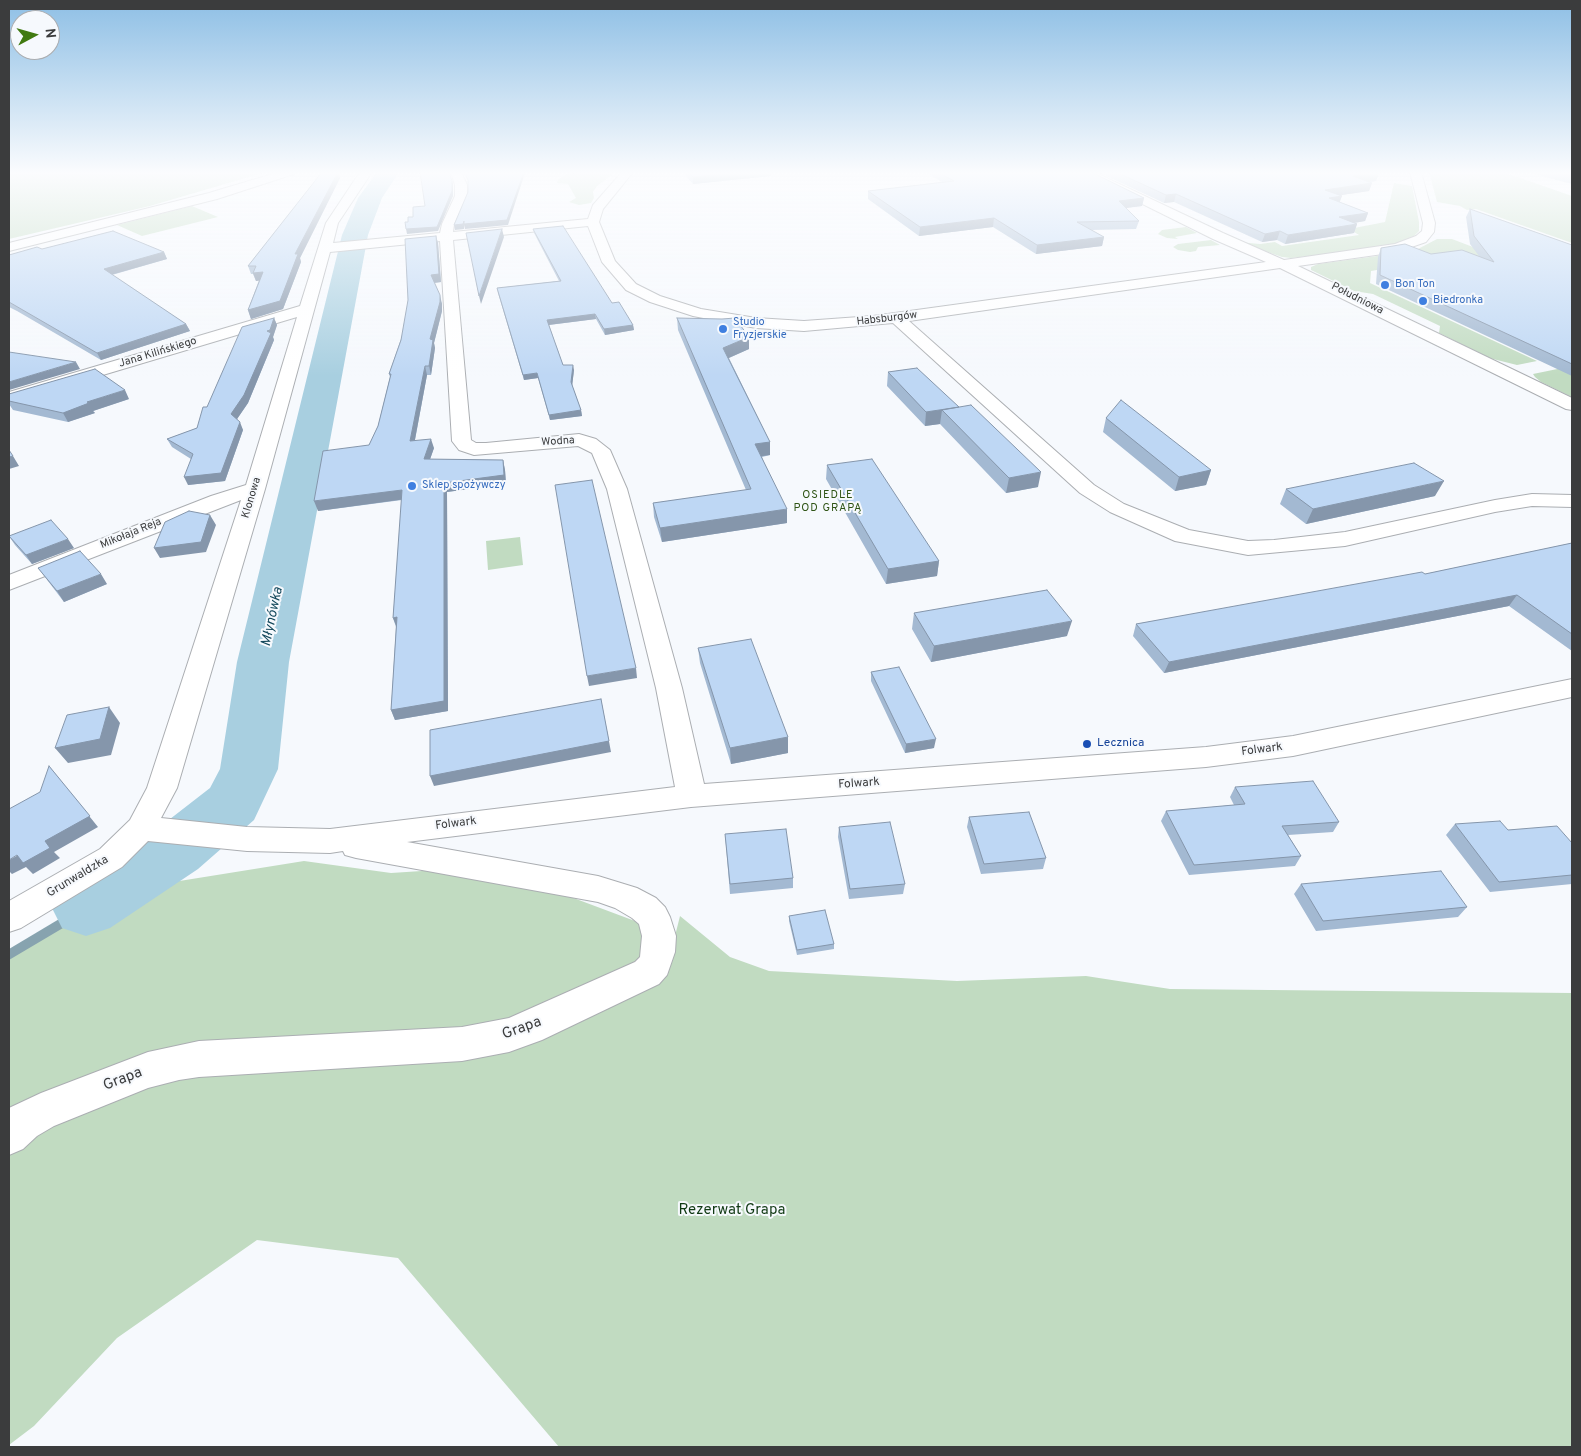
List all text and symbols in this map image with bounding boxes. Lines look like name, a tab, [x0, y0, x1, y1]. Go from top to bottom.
north arrow	[10, 10, 60, 60]
text: N	[40, 28, 58, 39]
place label: Bon Ton	[1395, 278, 1435, 292]
marker: Bon Ton	[1379, 279, 1391, 291]
street label: Południowa	[1329, 280, 1385, 318]
place label: Biedronka	[1433, 294, 1483, 308]
marker: Biedronka	[1417, 295, 1429, 307]
street label: Habsburgów	[856, 309, 918, 329]
place label: Studio Fryzjerskie	[733, 316, 787, 342]
marker: Studio Fryzjerskie	[717, 323, 729, 335]
street label: Jana Kilińskiego	[118, 335, 198, 371]
street label: Wodna	[541, 434, 575, 450]
street label: Klonowa	[240, 476, 264, 520]
place label: Sklep spożywczy	[422, 479, 506, 493]
marker: Sklep spożywczy	[406, 480, 418, 492]
district label: OSIEDLE POD GRAPĄ	[792, 489, 864, 515]
street label: Mikołaja Reja	[98, 516, 164, 552]
water label: Młynówka	[259, 586, 287, 648]
place label: Lecznica	[1097, 737, 1144, 751]
marker: Lecznica	[1081, 738, 1093, 750]
street label: Folwark	[1241, 740, 1283, 760]
street label: Folwark	[838, 775, 880, 793]
street label: Folwark	[435, 814, 477, 834]
street label: Grunwaldzka	[45, 853, 111, 901]
street label: Grapa	[500, 1014, 544, 1044]
street label: Grapa	[101, 1064, 145, 1096]
park label: Rezerwat Grapa	[679, 1202, 785, 1220]

